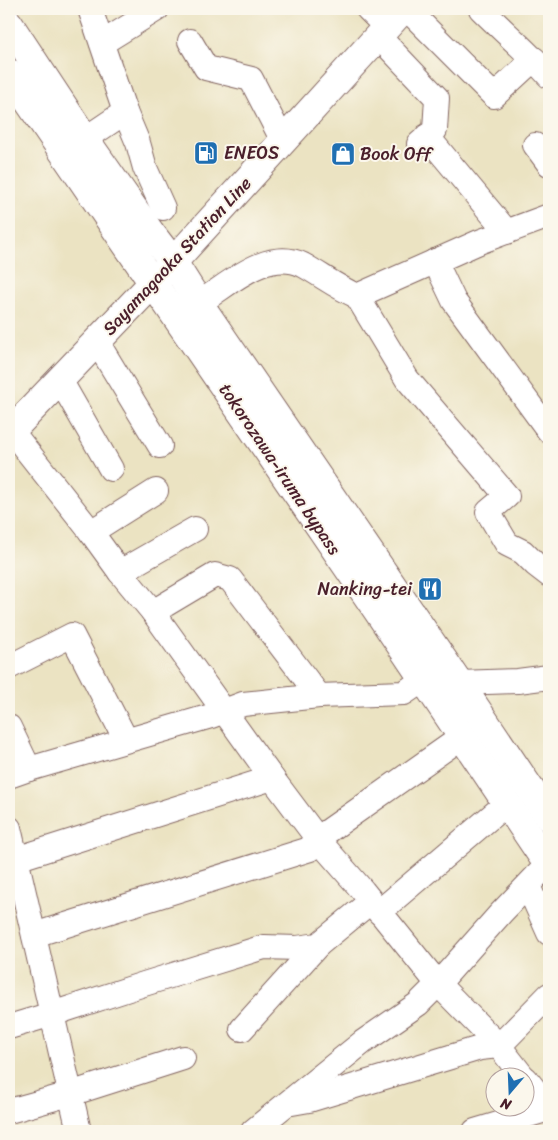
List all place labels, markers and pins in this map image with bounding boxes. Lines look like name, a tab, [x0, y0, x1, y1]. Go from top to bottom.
place label: ENEOS	[224, 137, 279, 169]
place label: Book Off	[360, 138, 435, 170]
fuel station icon: ENEOS	[193, 140, 219, 166]
shop icon: Book Off	[330, 141, 356, 167]
place label: Nanking-tei	[318, 573, 413, 605]
restaurant icon: Nanking-tei	[417, 576, 443, 602]

